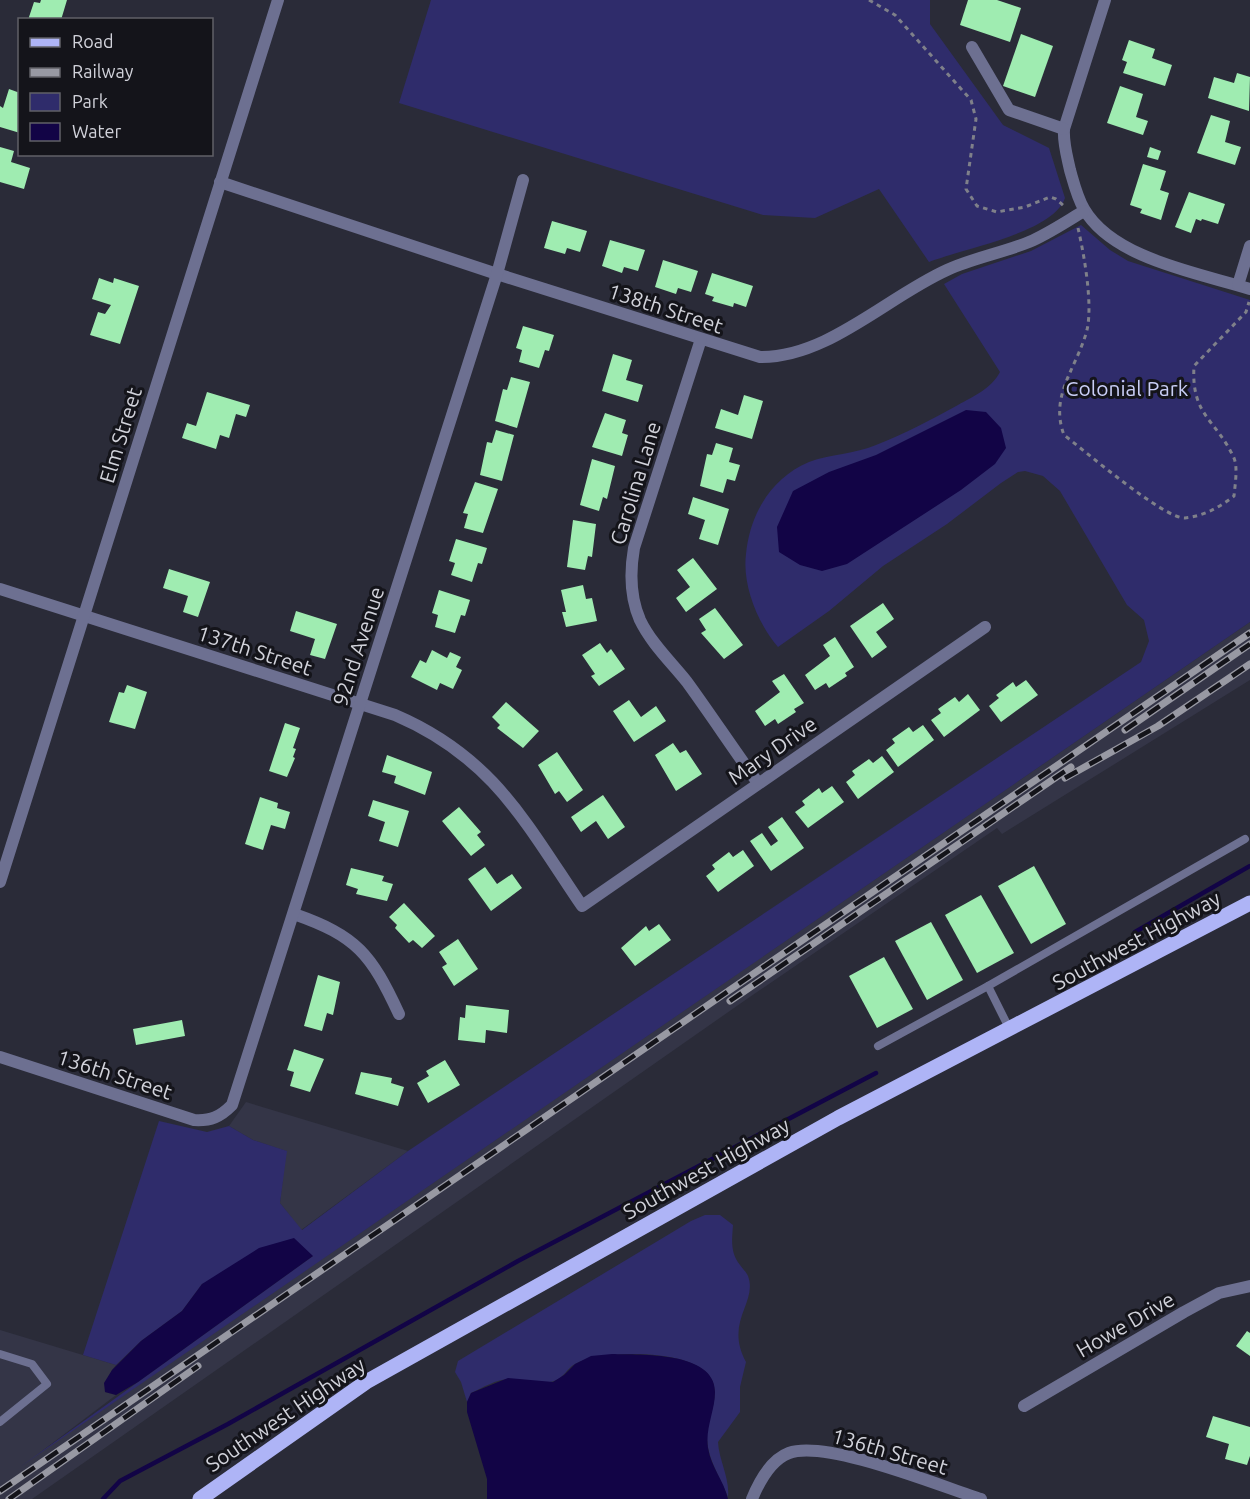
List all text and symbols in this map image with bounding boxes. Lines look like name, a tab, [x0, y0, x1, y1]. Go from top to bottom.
legend	[18, 18, 213, 156]
text: Road	[72, 31, 114, 51]
text: Railway	[72, 61, 134, 81]
text: Park	[72, 91, 108, 111]
text: Water	[72, 121, 122, 141]
street label: 138th Street	[606, 278, 726, 338]
park label: Colonial Park	[1066, 376, 1189, 400]
street label: Elm Street	[94, 384, 146, 486]
street label: Carolina Lane	[605, 419, 665, 547]
street label: 92nd Avenue	[328, 584, 388, 708]
street label: 137th Street	[195, 620, 315, 680]
street label: Mary Drive	[723, 711, 821, 789]
street label: Southwest Highway	[1048, 886, 1224, 994]
street label: 136th Street	[55, 1044, 175, 1104]
street label: Southwest Highway	[619, 1112, 793, 1224]
street label: Howe Drive	[1072, 1286, 1178, 1362]
street label: Southwest Highway	[201, 1352, 369, 1476]
street label: 136th Street	[829, 1423, 951, 1479]

